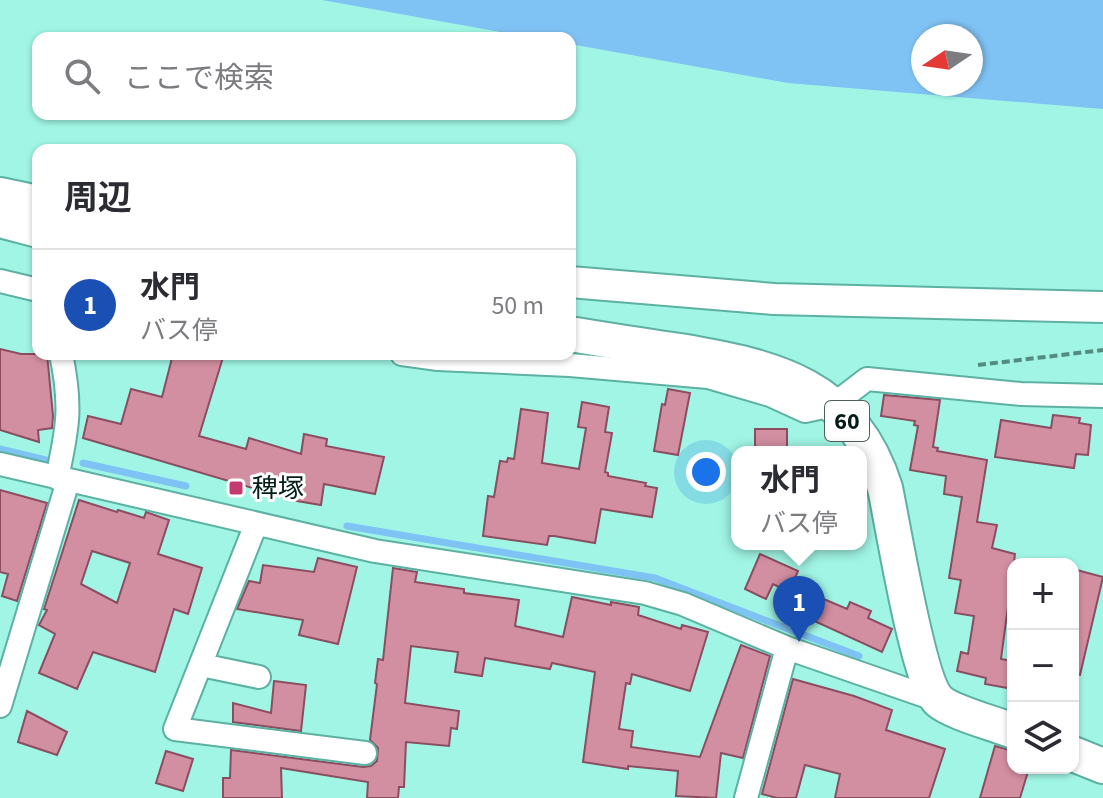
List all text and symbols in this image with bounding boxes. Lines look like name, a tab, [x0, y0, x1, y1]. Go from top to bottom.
north arrow	[911, 24, 983, 96]
search box	[32, 32, 576, 120]
icon: search	[60, 54, 104, 98]
text: ここで検索	[124, 57, 274, 100]
text: 周辺	[64, 174, 132, 223]
text: 水門	[140, 266, 200, 309]
text: 1	[83, 287, 97, 324]
text: 50 m	[491, 287, 544, 324]
text: バス停	[140, 312, 218, 349]
road number: 60	[825, 401, 869, 441]
popup	[731, 446, 867, 550]
your location	[686, 452, 726, 492]
text: 水門	[760, 459, 820, 502]
place label: 稗塚	[252, 470, 304, 507]
marker: 稗塚	[227, 479, 245, 497]
text: バス停	[760, 505, 838, 542]
map controls	[1007, 558, 1079, 774]
button: +	[1007, 558, 1079, 630]
pin: 1	[773, 576, 825, 642]
button: −	[1007, 630, 1079, 702]
button: layers	[1007, 702, 1079, 774]

